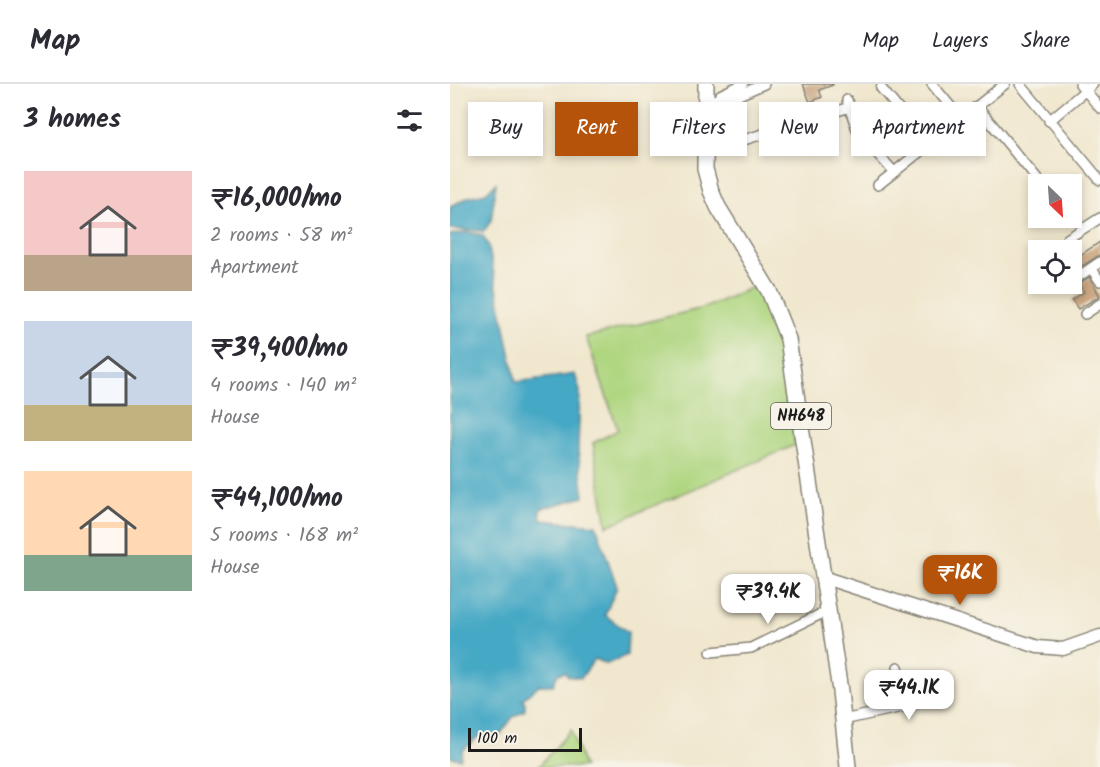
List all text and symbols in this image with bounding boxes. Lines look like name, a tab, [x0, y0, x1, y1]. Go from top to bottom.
text: Map	[30, 19, 81, 64]
text: Map	[862, 25, 899, 58]
text: Layers	[932, 25, 988, 58]
text: Share	[1021, 25, 1070, 58]
text: 3 homes	[24, 99, 121, 141]
chip: Buy	[468, 102, 543, 156]
chip: Rent	[555, 102, 638, 156]
chip: Filters	[650, 102, 747, 156]
chip: New	[759, 102, 839, 156]
chip: Apartment	[851, 102, 986, 156]
icon: filters	[393, 104, 426, 137]
north arrow	[1028, 174, 1082, 228]
map controls	[1028, 174, 1082, 294]
text: ₹16,000/mo	[210, 178, 342, 220]
icon: home	[72, 195, 144, 267]
text: 2 rooms · 58 m²	[210, 220, 352, 252]
button: locate	[1028, 240, 1082, 294]
text: Apartment	[210, 252, 299, 284]
text: ₹39,400/mo	[210, 328, 348, 370]
icon: home	[72, 345, 144, 417]
text: 4 rooms · 140 m²	[210, 370, 356, 402]
text: House	[210, 402, 260, 434]
road number: NH648	[771, 403, 831, 429]
text: ₹44,100/mo	[210, 478, 343, 520]
icon: home	[72, 495, 144, 567]
text: 5 rooms · 168 m²	[210, 520, 358, 552]
text: House	[210, 552, 260, 584]
pin: ₹16K	[924, 555, 996, 606]
text: ₹16K	[937, 558, 983, 590]
pin: ₹39.4K	[719, 574, 817, 625]
text: ₹39.4K	[735, 577, 801, 609]
pin: ₹44.1K	[860, 670, 958, 721]
text: ₹44.1K	[878, 673, 940, 705]
scale bar	[468, 725, 582, 752]
text: 100 m	[477, 726, 517, 751]

